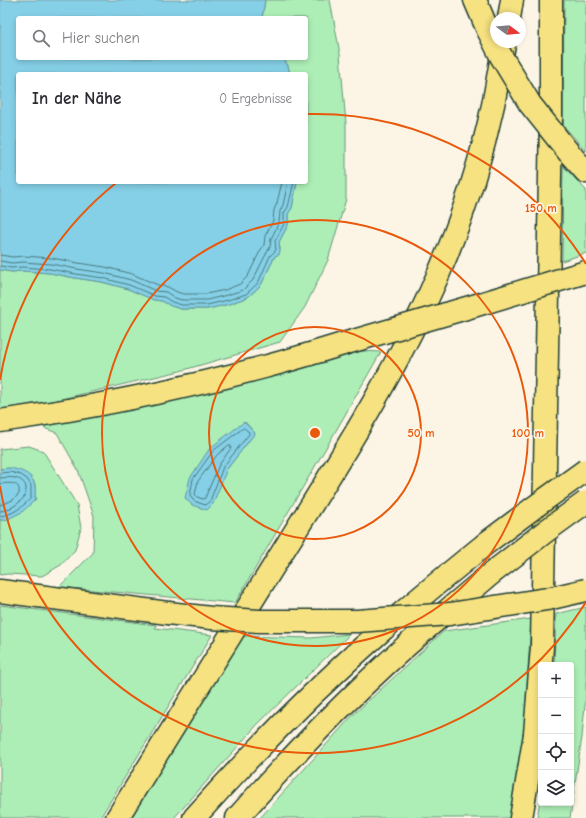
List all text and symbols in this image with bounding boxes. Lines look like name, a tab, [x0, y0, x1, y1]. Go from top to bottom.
north arrow	[490, 12, 526, 48]
search box	[16, 16, 308, 60]
icon: search	[30, 27, 52, 49]
text: Hier suchen	[62, 29, 140, 47]
text: In der Nähe	[32, 89, 121, 108]
text: 0 Ergebnisse	[219, 91, 292, 106]
text: 150 m	[525, 201, 557, 215]
centre of rings	[308, 426, 322, 440]
text: 50 m	[407, 426, 435, 440]
text: 100 m	[512, 426, 544, 440]
map controls	[538, 662, 574, 806]
button: +	[538, 662, 574, 698]
button: −	[538, 698, 574, 734]
button: locate	[538, 734, 574, 770]
button: layers	[538, 770, 574, 806]

